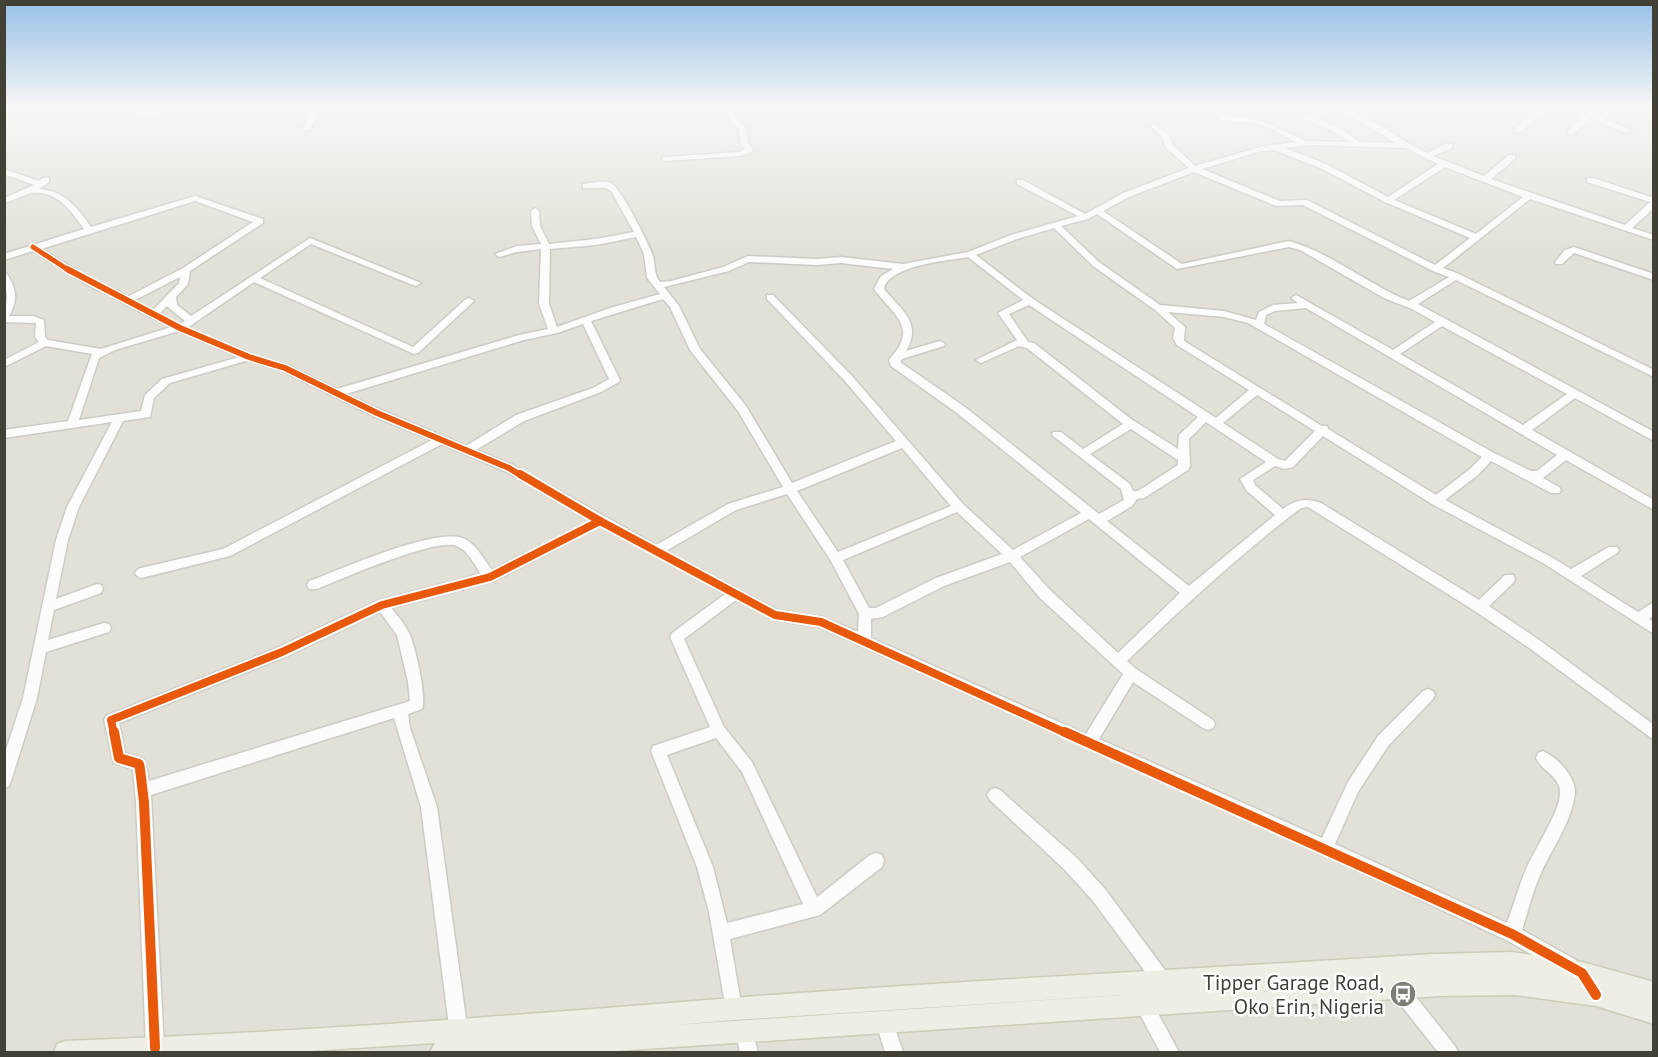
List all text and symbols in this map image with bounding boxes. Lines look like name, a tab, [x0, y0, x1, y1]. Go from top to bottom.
place label: Tipper Garage Road, Oko Erin, Nigeria	[1203, 969, 1384, 1020]
bus stop icon: Tipper Garage Road, Oko Erin, Nigeria	[1388, 979, 1418, 1009]

